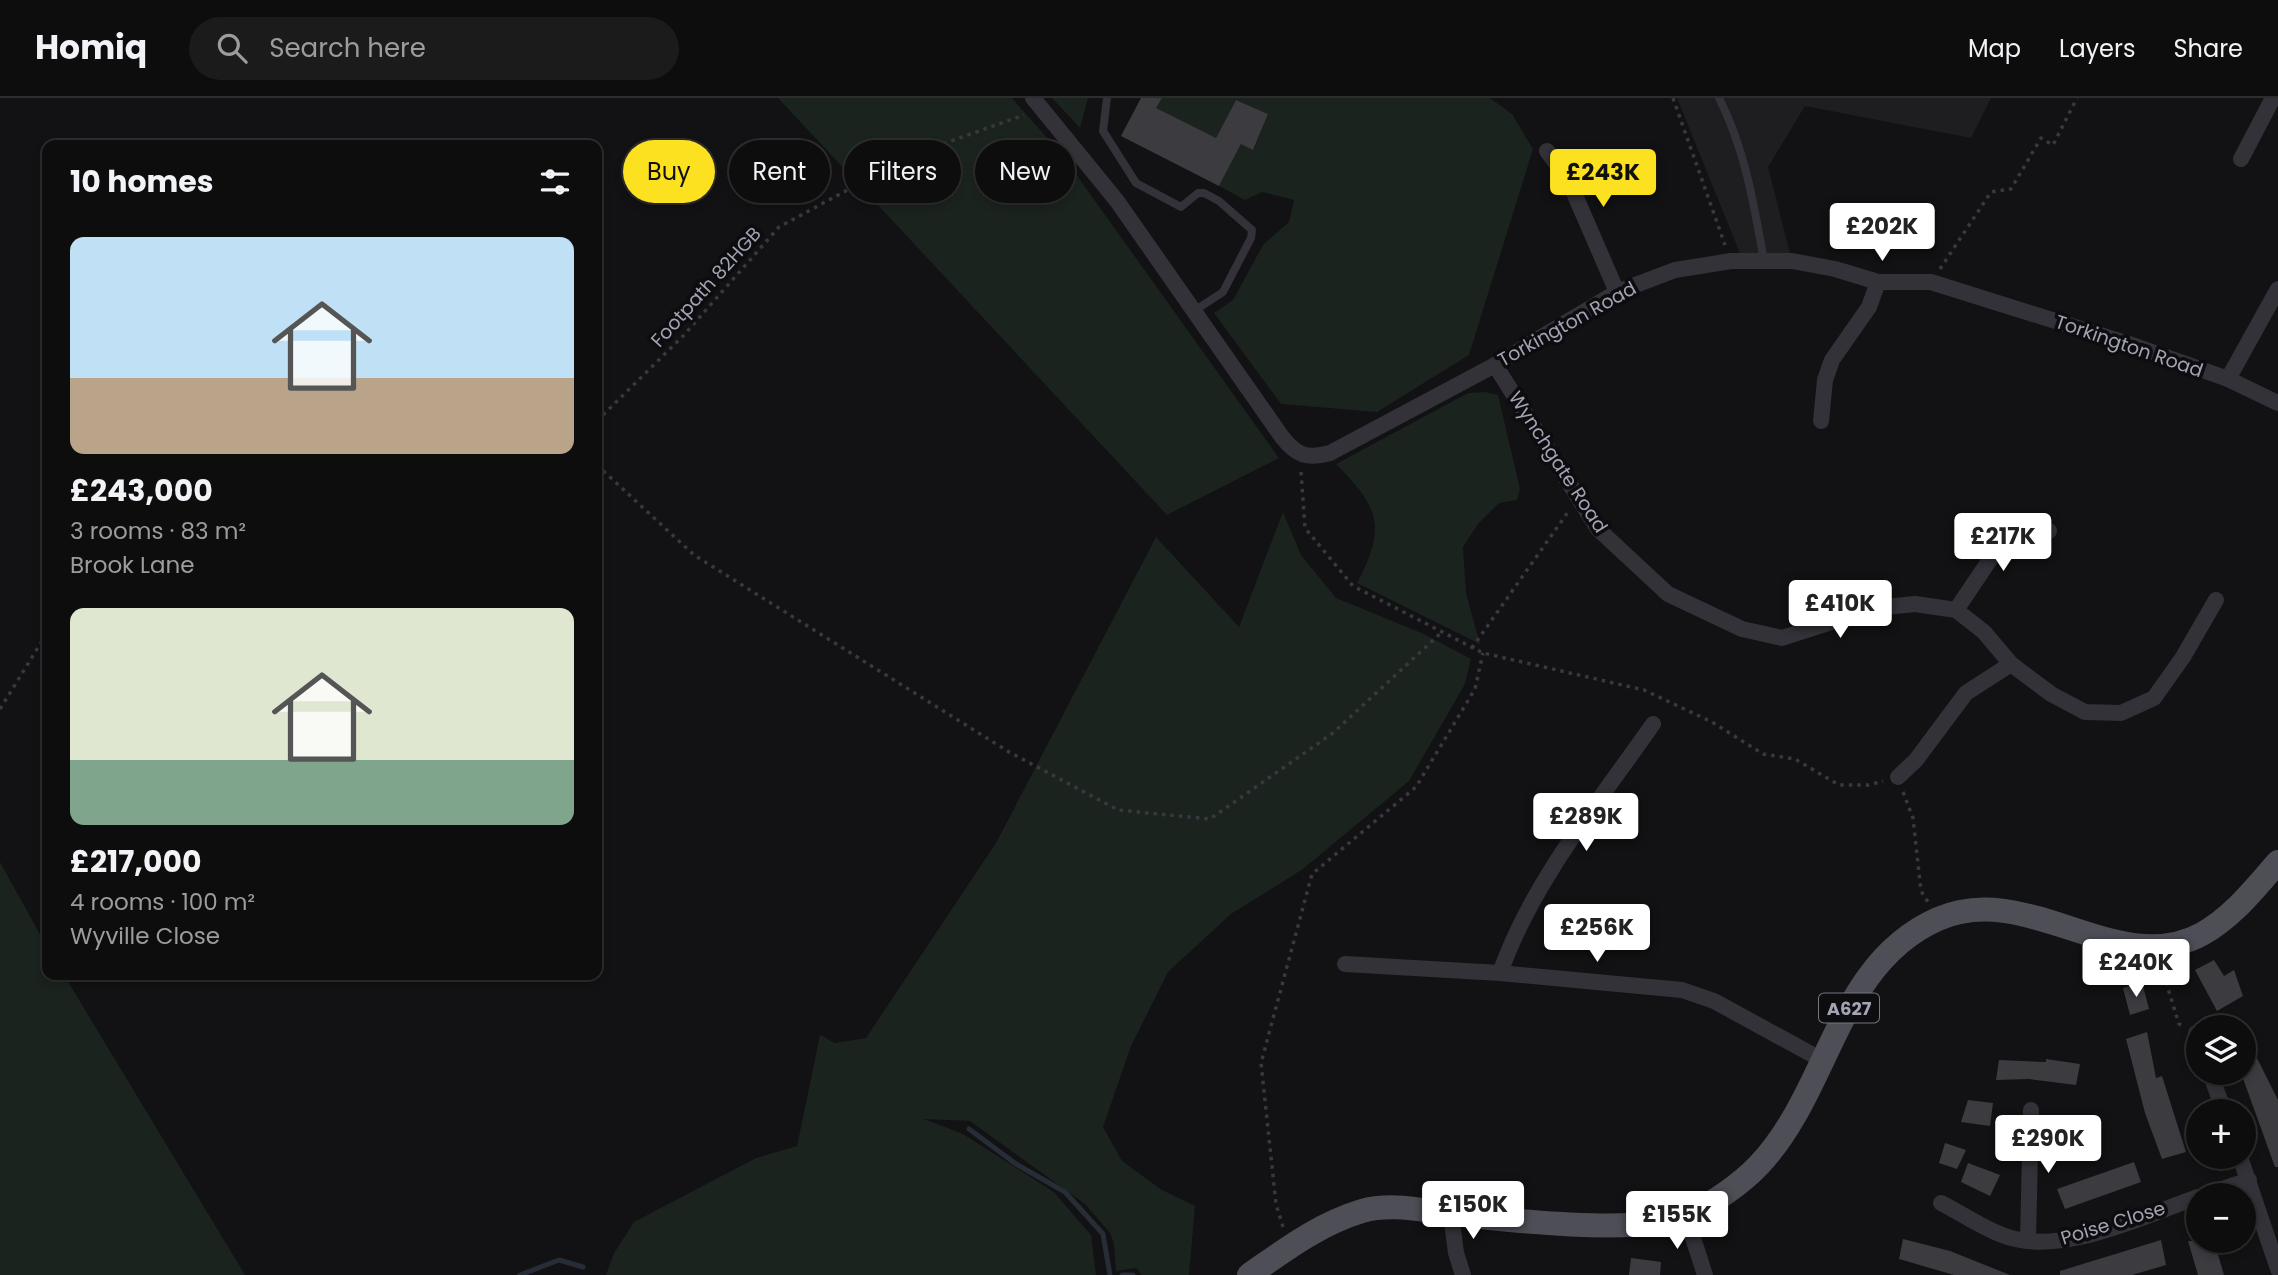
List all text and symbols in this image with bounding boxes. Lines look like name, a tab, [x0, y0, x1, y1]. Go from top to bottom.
search box	[189, 17, 679, 80]
text: Homiq	[35, 24, 147, 71]
icon: search	[213, 29, 251, 67]
text: Search here	[269, 30, 426, 66]
text: Map	[1968, 32, 2021, 65]
text: Layers	[2059, 32, 2135, 65]
text: Share	[2173, 32, 2243, 65]
chip: Buy	[623, 140, 715, 203]
chip: Rent	[729, 140, 830, 203]
chip: Filters	[844, 140, 961, 203]
chip: New	[975, 140, 1075, 203]
pin: £243K	[1554, 150, 1652, 209]
text: £243K	[1566, 156, 1640, 188]
text: 10 homes	[70, 160, 214, 203]
icon: filters	[536, 163, 574, 201]
pin: £202K	[1833, 204, 1931, 263]
text: £202K	[1846, 210, 1918, 242]
street label: Footpath 82HGB	[645, 221, 767, 353]
street label: Torkington Road	[1493, 275, 1641, 373]
icon: home	[259, 283, 385, 409]
street label: Torkington Road	[2051, 308, 2207, 384]
street label: Wynchgate Road	[1502, 386, 1614, 538]
text: £243,000	[70, 469, 213, 512]
pin: £217K	[1954, 514, 2052, 573]
text: 3 rooms · 83 m²	[70, 515, 246, 547]
text: £217K	[1970, 520, 2036, 552]
text: Brook Lane	[70, 549, 195, 581]
pin: £410K	[1791, 580, 1889, 640]
text: £410K	[1805, 587, 1875, 619]
icon: home	[259, 654, 385, 780]
pin: £289K	[1537, 794, 1635, 853]
text: £289K	[1549, 800, 1623, 832]
text: £217,000	[70, 840, 202, 883]
text: 4 rooms · 100 m²	[70, 886, 255, 918]
pin: £256K	[1548, 904, 1646, 964]
text: £256K	[1560, 911, 1634, 943]
text: Wyville Close	[70, 920, 220, 952]
pin: £240K	[2087, 940, 2185, 999]
text: £240K	[2099, 946, 2173, 978]
road number: A627	[1819, 994, 1879, 1023]
map controls	[2186, 1015, 2256, 1253]
button: layers	[2186, 1015, 2256, 1085]
button: +	[2186, 1099, 2256, 1169]
pin: £290K	[1999, 1116, 2097, 1175]
text: £290K	[2011, 1122, 2085, 1154]
pin: £150K	[1424, 1182, 1522, 1241]
button: −	[2186, 1183, 2256, 1253]
text: £150K	[1438, 1188, 1508, 1220]
pin: £155K	[1628, 1192, 1726, 1251]
street label: Poise Close	[2058, 1194, 2168, 1252]
text: £155K	[1642, 1198, 1712, 1230]

